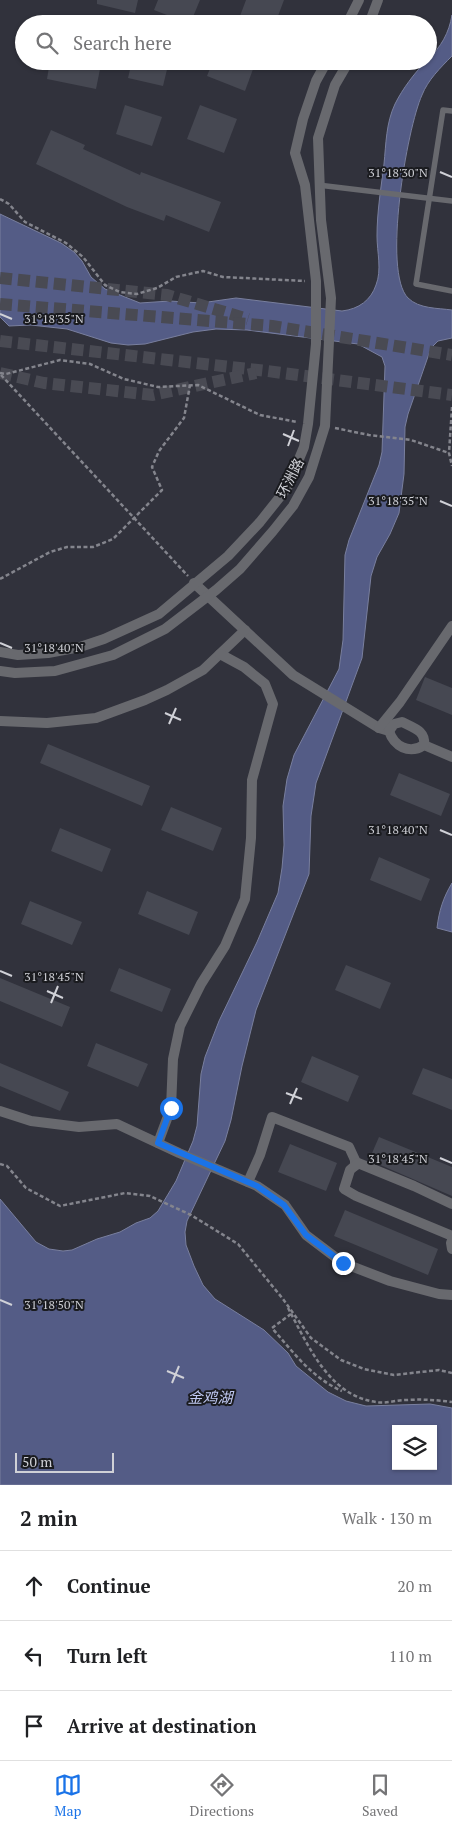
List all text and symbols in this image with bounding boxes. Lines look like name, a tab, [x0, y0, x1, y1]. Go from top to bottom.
search box	[15, 15, 437, 70]
icon: search	[33, 29, 61, 57]
text: Search here	[73, 30, 172, 55]
text: 31°18'30"N	[368, 165, 428, 180]
text: 31°18'35"N	[24, 311, 84, 326]
street label: 环洲路	[272, 455, 308, 501]
text: 31°18'35"N	[368, 493, 428, 508]
text: 31°18'40"N	[24, 640, 84, 655]
text: 31°18'40"N	[368, 822, 428, 837]
text: 31°18'45"N	[24, 969, 84, 984]
route start	[160, 1097, 183, 1120]
text: 31°18'45"N	[368, 1151, 428, 1166]
route end	[332, 1252, 355, 1275]
text: 31°18'50"N	[24, 1297, 84, 1312]
water label: 金鸡湖	[187, 1387, 234, 1407]
map controls	[392, 1425, 437, 1470]
button: layers	[392, 1425, 437, 1470]
scale bar	[15, 1450, 114, 1473]
text: 50 m	[22, 1452, 52, 1471]
text: 2 min	[20, 1504, 77, 1532]
text: Walk · 130 m	[342, 1507, 432, 1529]
icon: ahead	[20, 1572, 48, 1600]
text: Continue	[67, 1573, 151, 1598]
text: 20 m	[397, 1575, 432, 1597]
icon: left	[20, 1642, 48, 1670]
text: Turn left	[67, 1643, 148, 1668]
text: 110 m	[389, 1645, 432, 1667]
icon: arrive	[20, 1712, 48, 1740]
text: Arrive at destination	[67, 1713, 256, 1738]
tab: Map	[54, 1771, 82, 1820]
tab: Directions	[190, 1771, 254, 1820]
tab: Saved	[362, 1771, 398, 1820]

